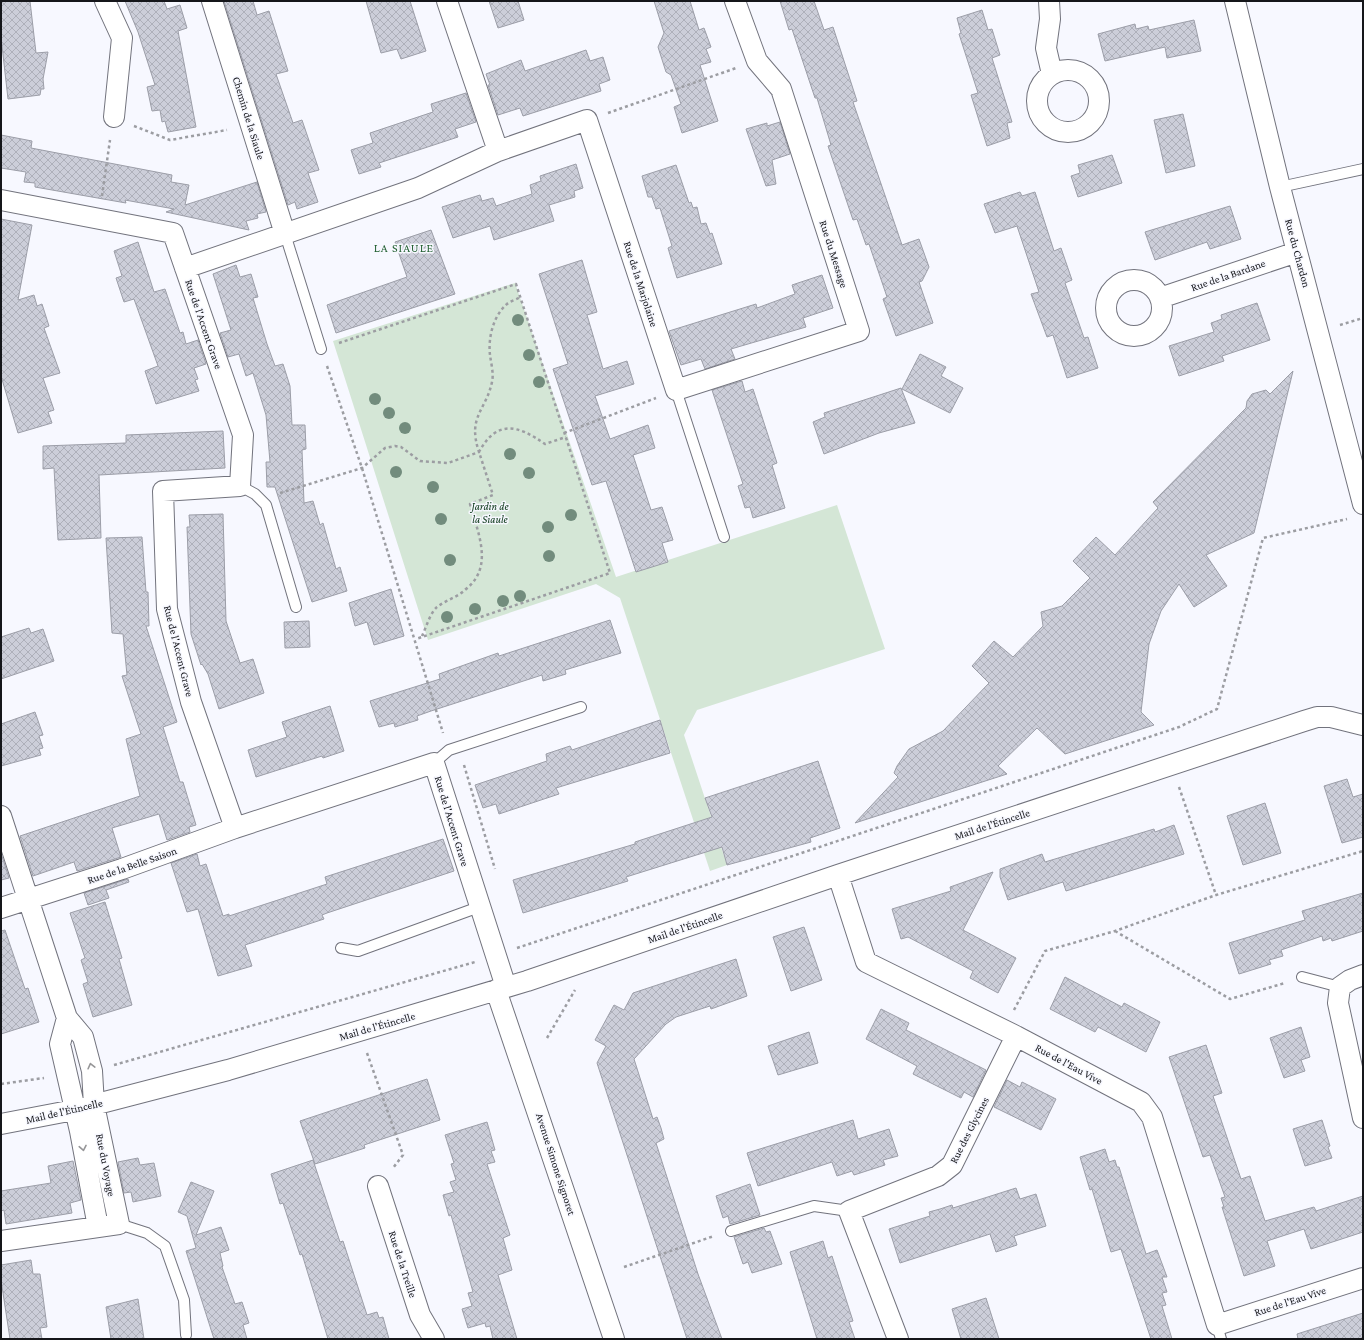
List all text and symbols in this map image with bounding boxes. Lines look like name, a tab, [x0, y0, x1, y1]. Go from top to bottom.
street label: Chemin de la Siaule	[231, 75, 267, 161]
street label: Rue du Chardon	[1283, 217, 1313, 289]
street label: Rue du Message	[817, 219, 851, 290]
street label: Rue de la Marjolaine	[621, 240, 661, 329]
district label: LA SIAULE	[374, 241, 434, 255]
street label: Rue de la Bardane	[1189, 257, 1267, 293]
street label: Rue de l'Accent Grave	[183, 278, 225, 371]
park label: Jardin de la Siaule	[469, 500, 509, 525]
street label: Rue de l'Accent Grave	[162, 604, 196, 698]
street label: Rue de l'Accent Grave	[433, 774, 472, 868]
street label: Mail de l'Étincelle	[953, 806, 1031, 842]
street label: Rue de la Belle Saison	[86, 844, 178, 886]
street label: Mail de l'Étincelle	[646, 909, 724, 945]
street label: Mail de l'Étincelle	[338, 1009, 417, 1043]
street label: Rue de l'Eau Vive	[1033, 1041, 1105, 1087]
one-way arrow	[87, 1063, 95, 1069]
street label: Rue des Glycines	[947, 1095, 992, 1166]
street label: Mail de l'Étincelle	[24, 1096, 104, 1126]
street label: Avenue Simone Signoret	[533, 1112, 578, 1217]
street label: Rue du Voyage	[93, 1133, 118, 1198]
one-way arrow	[78, 1145, 87, 1151]
street label: Rue de la Treille	[387, 1229, 419, 1299]
street label: Rue de l'Eau Vive	[1253, 1284, 1327, 1318]

